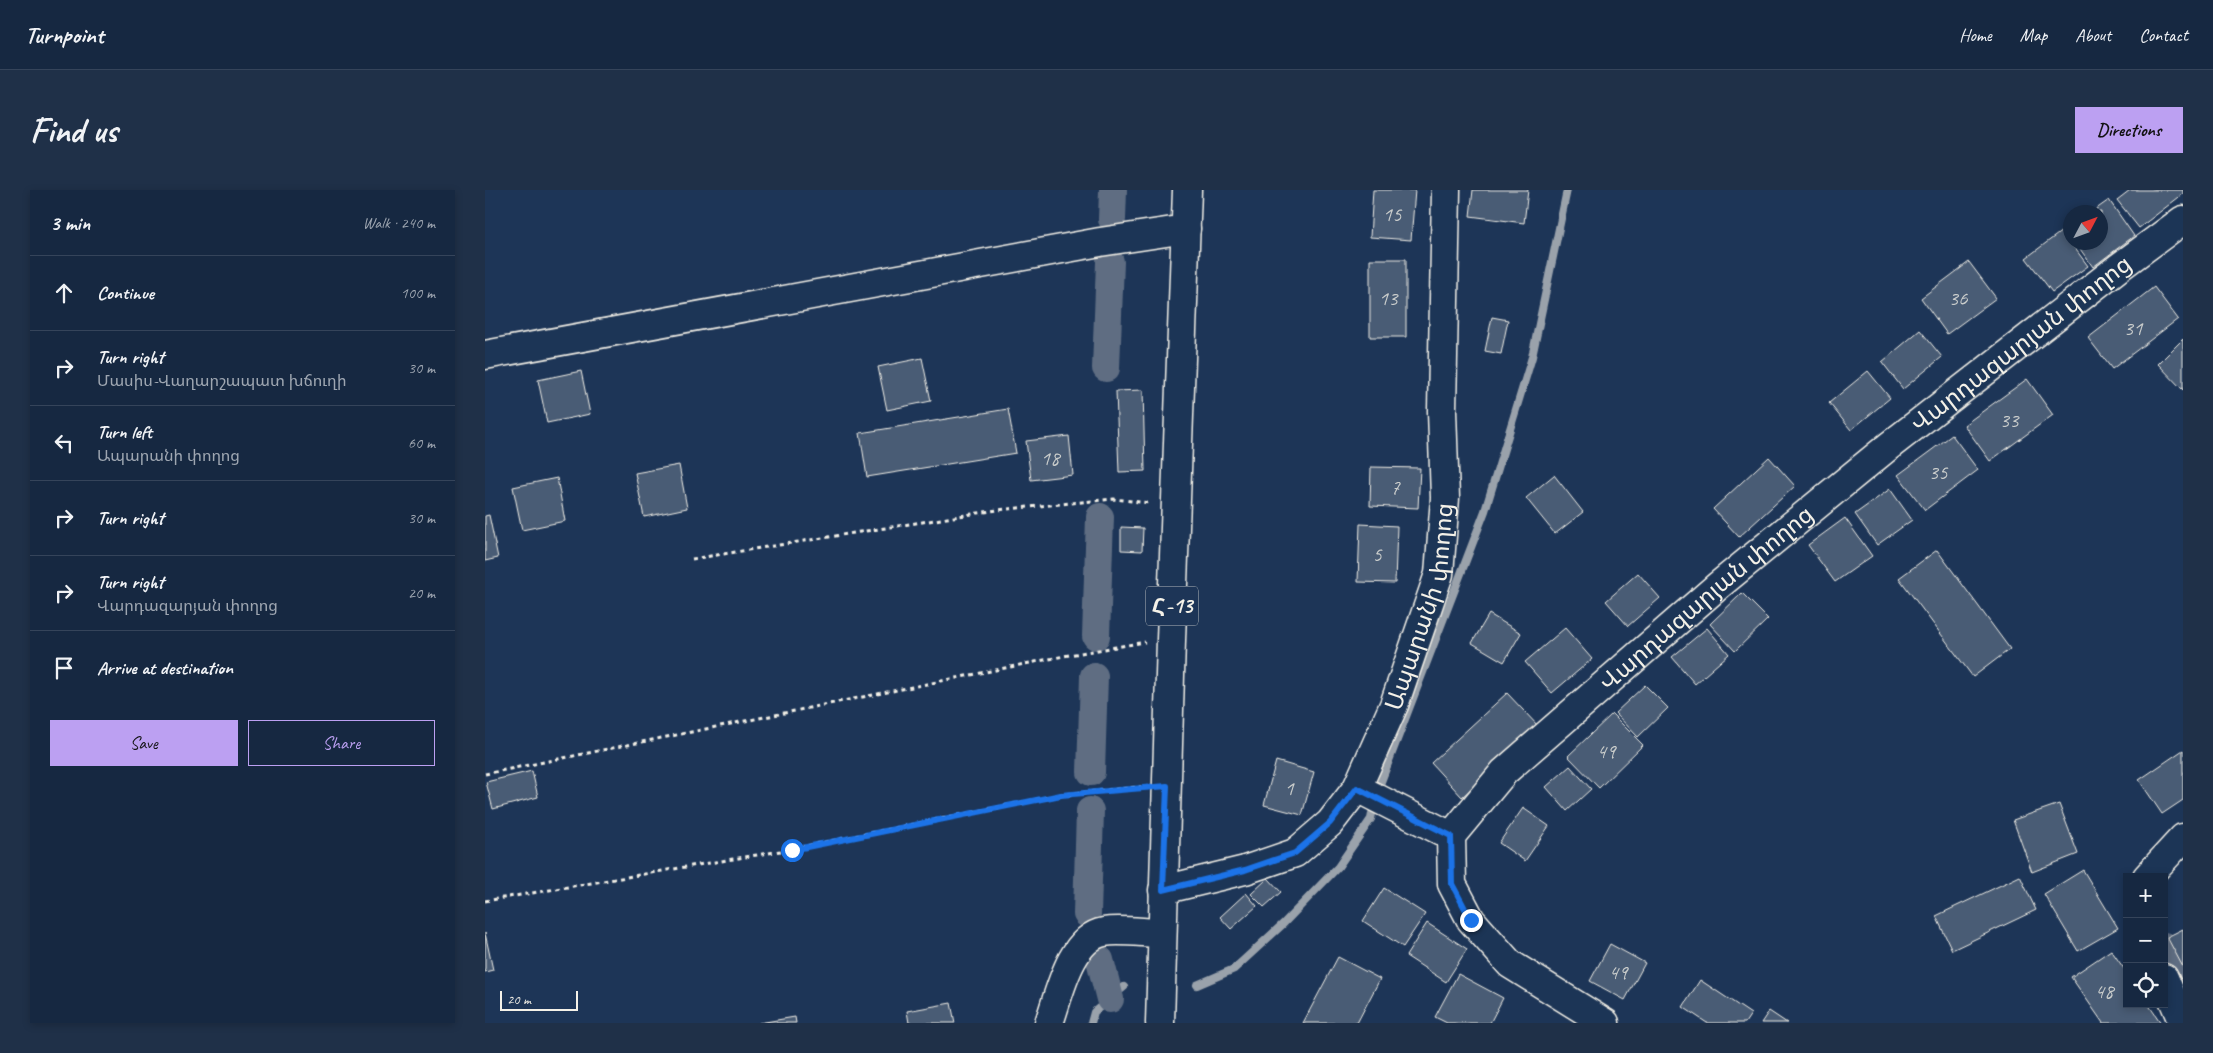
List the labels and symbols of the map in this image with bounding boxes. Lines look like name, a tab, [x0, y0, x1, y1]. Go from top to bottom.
house number: 15	[1383, 201, 1403, 227]
north arrow	[2063, 205, 2108, 250]
street label: Վարդազարյան փողոց	[1904, 248, 2137, 439]
house number: 13	[1379, 285, 1399, 311]
house number: 36	[1949, 285, 1968, 311]
house number: 31	[2124, 315, 2144, 341]
house number: 33	[2000, 407, 2020, 433]
house number: 18	[1041, 445, 1062, 471]
house number: 35	[1929, 459, 1949, 485]
house number: 7	[1390, 474, 1401, 500]
street label: Վարդազարյան փողոց	[1593, 499, 1819, 697]
street label: Ապարանի փողոց	[1378, 502, 1460, 714]
house number: 5	[1372, 541, 1383, 567]
road number: Հ-13	[1146, 586, 1198, 626]
house number: 49	[1597, 738, 1617, 764]
house number: 1	[1284, 775, 1295, 801]
route start	[781, 839, 804, 862]
route end	[1460, 909, 1483, 932]
house number: 49	[1609, 959, 1629, 985]
house number: 48	[2095, 978, 2116, 1004]
scale bar	[500, 988, 577, 1011]

